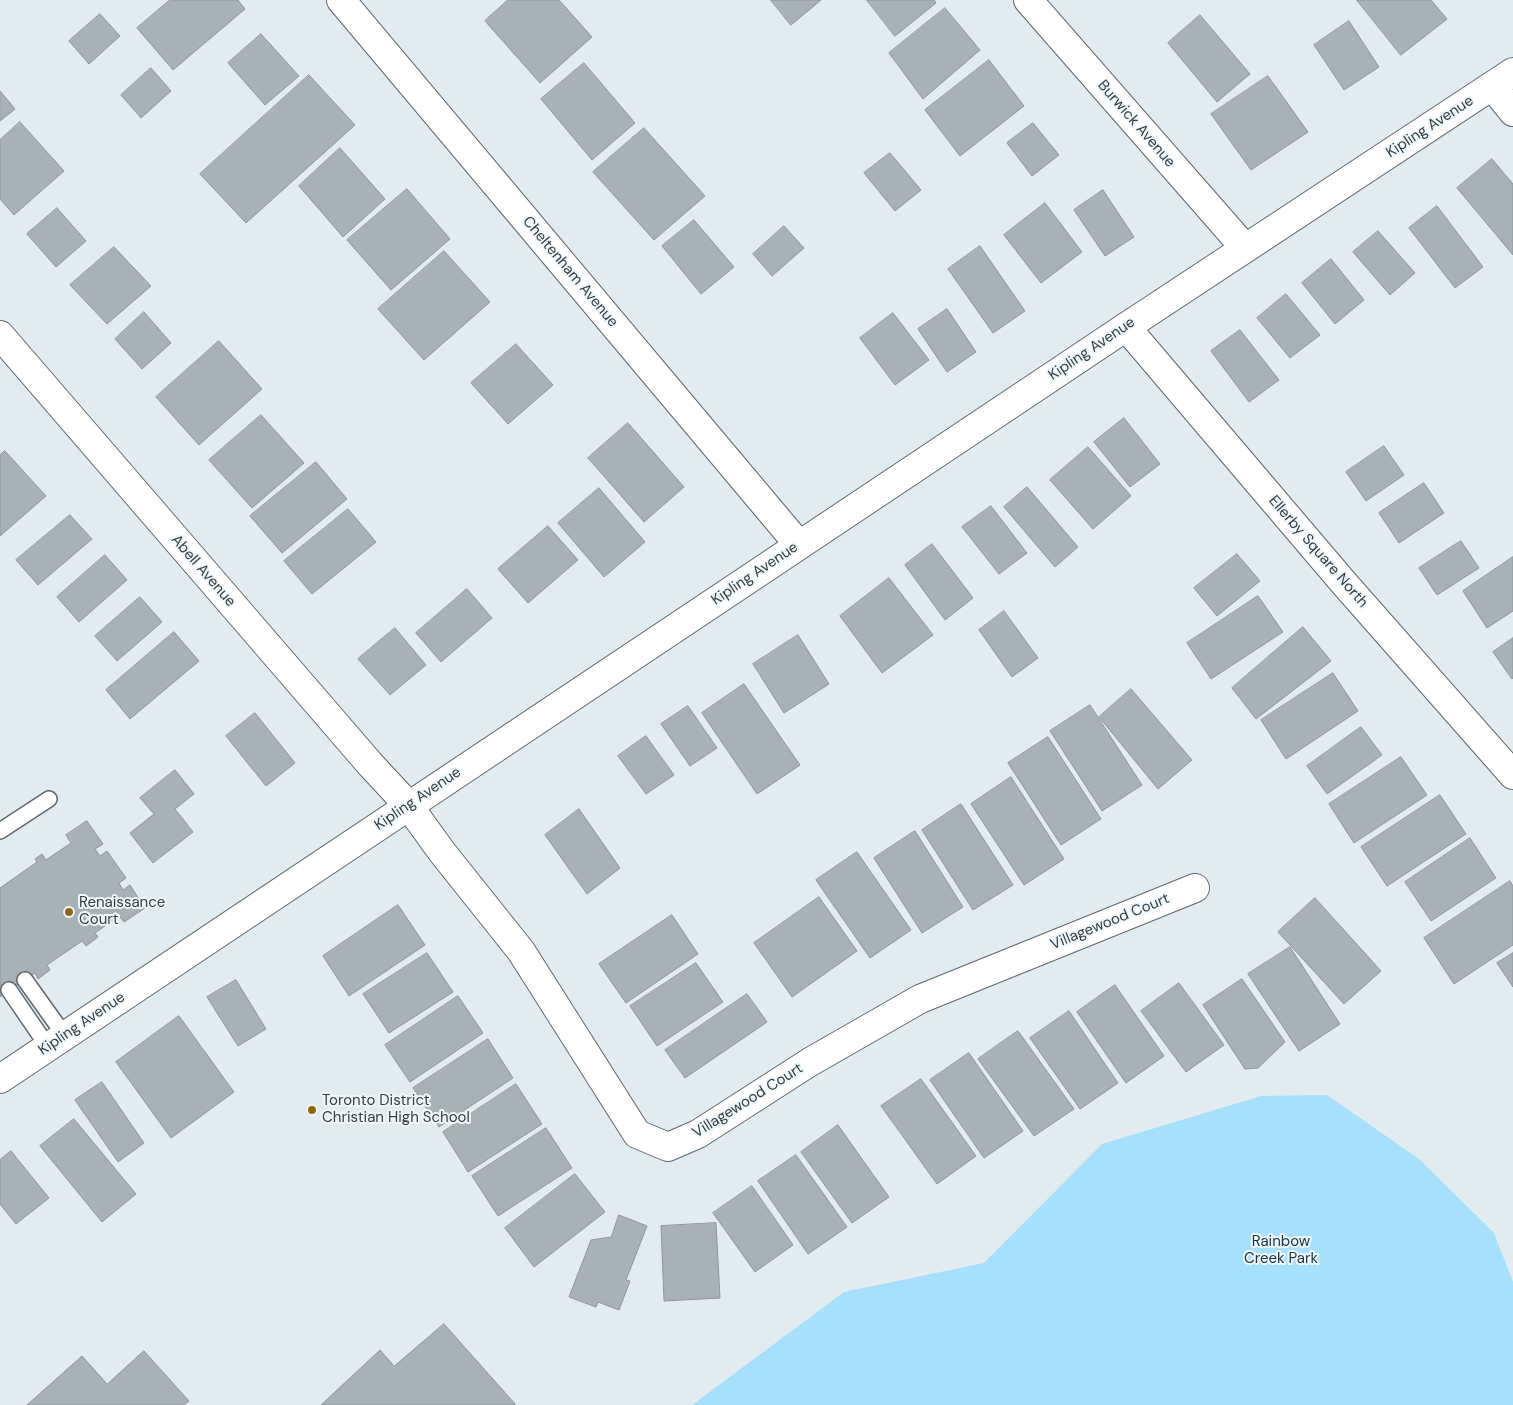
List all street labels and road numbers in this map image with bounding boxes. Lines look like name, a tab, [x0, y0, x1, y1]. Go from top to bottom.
street label: Burwick Avenue	[1093, 77, 1179, 171]
street label: Kipling Avenue	[1383, 92, 1477, 162]
street label: Cheltenham Avenue	[518, 213, 622, 331]
street label: Kipling Avenue	[1045, 313, 1139, 385]
street label: Ellerby Square North	[1265, 492, 1371, 612]
street label: Abell Avenue	[167, 531, 239, 611]
street label: Kipling Avenue	[708, 538, 802, 610]
street label: Kipling Avenue	[371, 763, 465, 835]
street label: Villagewood Court	[1048, 890, 1172, 954]
street label: Kipling Avenue	[35, 988, 129, 1060]
street label: Villagewood Court	[689, 1060, 807, 1142]

